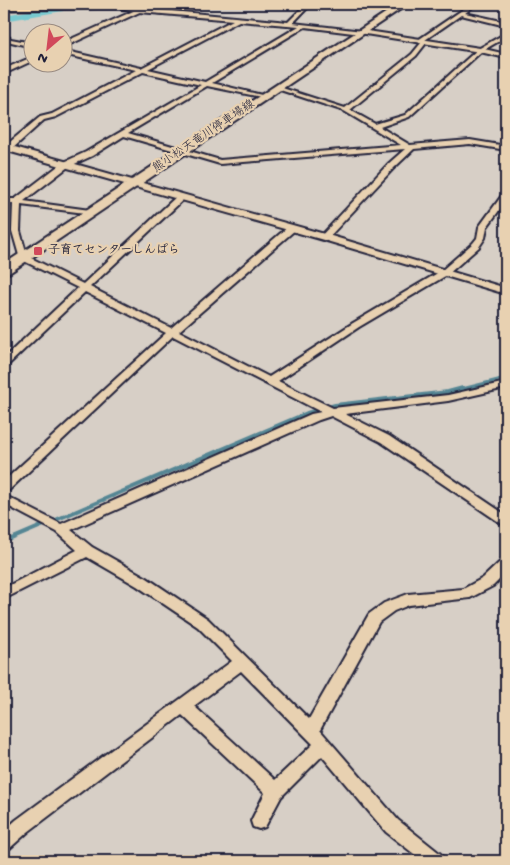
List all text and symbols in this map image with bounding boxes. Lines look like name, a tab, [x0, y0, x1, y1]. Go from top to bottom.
north arrow	[22, 22, 72, 72]
text: N	[35, 48, 51, 67]
street label: 熊小松天竜川停車場線	[150, 97, 258, 176]
place label: 子育てセンターしんぱら	[48, 243, 180, 258]
marker: 子育てセンターしんぱら	[32, 245, 44, 257]

